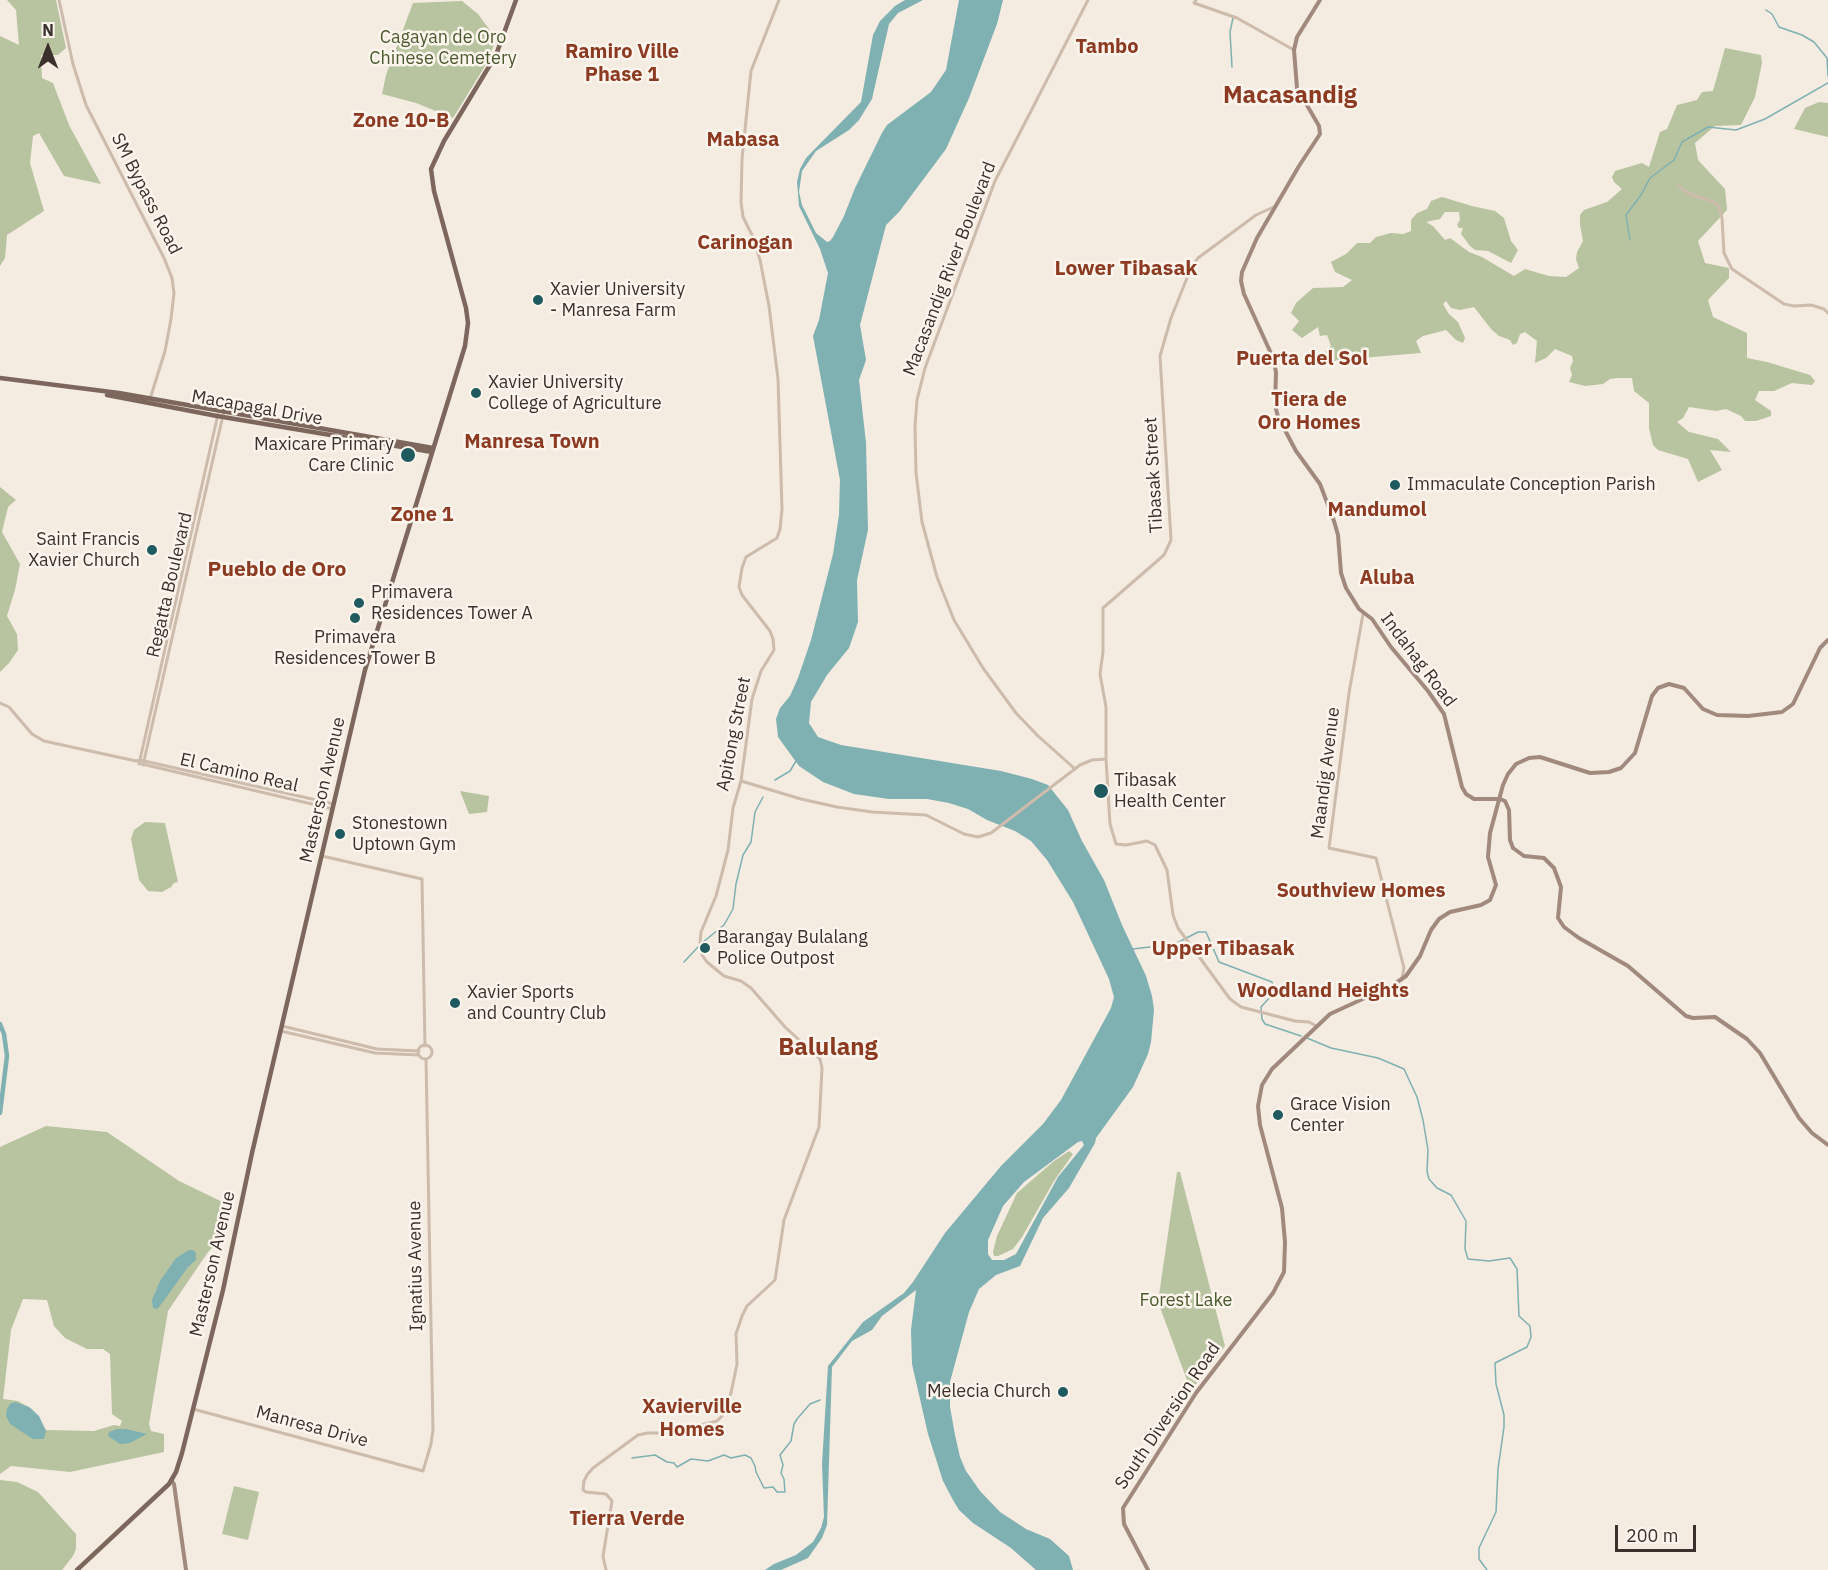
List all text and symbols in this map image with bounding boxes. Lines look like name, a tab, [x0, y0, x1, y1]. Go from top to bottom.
north arrow	[18, 18, 78, 78]
text: N	[42, 20, 54, 40]
park label: Cagayan de Oro Chinese Cemetery	[369, 27, 517, 70]
district label: Tambo	[1076, 35, 1138, 59]
district label: Ramiro Ville Phase 1	[565, 40, 679, 87]
district label: Macasandig	[1223, 82, 1357, 110]
district label: Zone 10-B	[353, 109, 449, 133]
district label: Mabasa	[707, 128, 779, 152]
street label: SM Bypass Road	[106, 130, 186, 258]
street label: Macasandig River Boulevard	[899, 159, 1001, 379]
district label: Carinogan	[697, 231, 793, 255]
district label: Lower Tibasak	[1055, 256, 1197, 282]
place label: Xavier University - Manresa Farm	[550, 279, 685, 322]
marker: Xavier University - Manresa Farm	[531, 293, 545, 307]
district label: Puerta del Sol	[1236, 347, 1368, 371]
place label: Xavier University College of Agriculture	[488, 372, 662, 415]
street label: Macapagal Drive	[190, 386, 324, 430]
marker: Xavier University College of Agriculture	[469, 386, 483, 400]
district label: Tiera de Oro Homes	[1257, 388, 1361, 435]
street label: Tibasak Street	[1140, 416, 1168, 534]
district label: Manresa Town	[464, 430, 600, 454]
place label: Maxicare Primary Care Clinic	[254, 434, 394, 476]
marker: Maxicare Primary Care Clinic	[399, 446, 417, 464]
place label: Immaculate Conception Parish	[1407, 474, 1656, 496]
marker: Immaculate Conception Parish	[1388, 478, 1402, 492]
district label: Mandumol	[1328, 498, 1426, 522]
district label: Zone 1	[390, 503, 454, 527]
street label: Regatta Boulevard	[143, 510, 197, 660]
place label: Saint Francis Xavier Church	[28, 529, 140, 572]
marker: Saint Francis Xavier Church	[145, 543, 159, 557]
district label: Pueblo de Oro	[208, 557, 346, 583]
district label: Aluba	[1359, 566, 1415, 590]
place label: Primavera Residences Tower A	[371, 582, 533, 624]
marker: Primavera Residences Tower A	[352, 596, 366, 610]
street label: Indahag Road	[1376, 609, 1460, 711]
marker: Primavera Residences Tower B	[348, 611, 362, 625]
place label: Primavera Residences Tower B	[274, 627, 436, 670]
street label: Apitong Street	[712, 675, 756, 793]
street label: Maandig Avenue	[1307, 706, 1345, 840]
street label: Masterson Avenue	[296, 715, 350, 865]
street label: El Camino Real	[178, 749, 300, 797]
place label: Tibasak Health Center	[1114, 770, 1226, 812]
marker: Tibasak Health Center	[1092, 782, 1110, 800]
place label: Stonestown Uptown Gym	[352, 813, 456, 856]
marker: Stonestown Uptown Gym	[333, 827, 347, 841]
district label: Southview Homes	[1276, 879, 1446, 903]
place label: Barangay Bulalang Police Outpost	[717, 927, 868, 970]
district label: Upper Tibasak	[1152, 936, 1294, 962]
marker: Barangay Bulalang Police Outpost	[698, 941, 712, 955]
district label: Woodland Heights	[1237, 979, 1409, 1003]
place label: Xavier Sports and Country Club	[467, 982, 606, 1024]
marker: Xavier Sports and Country Club	[448, 996, 462, 1010]
district label: Balulang	[778, 1034, 878, 1062]
place label: Grace Vision Center	[1290, 1094, 1391, 1136]
marker: Grace Vision Center	[1271, 1108, 1285, 1122]
street label: Masterson Avenue	[186, 1189, 240, 1339]
street label: Ignatius Avenue	[404, 1200, 428, 1332]
park label: Forest Lake	[1140, 1290, 1232, 1312]
street label: South Diversion Road	[1111, 1338, 1225, 1494]
place label: Melecia Church	[927, 1381, 1051, 1403]
marker: Melecia Church	[1056, 1385, 1070, 1399]
district label: Xavierville Homes	[642, 1395, 742, 1442]
street label: Manresa Drive	[254, 1402, 370, 1452]
district label: Tierra Verde	[569, 1507, 685, 1531]
scale bar	[1618, 1513, 1699, 1551]
text: 200 m	[1626, 1524, 1678, 1547]

